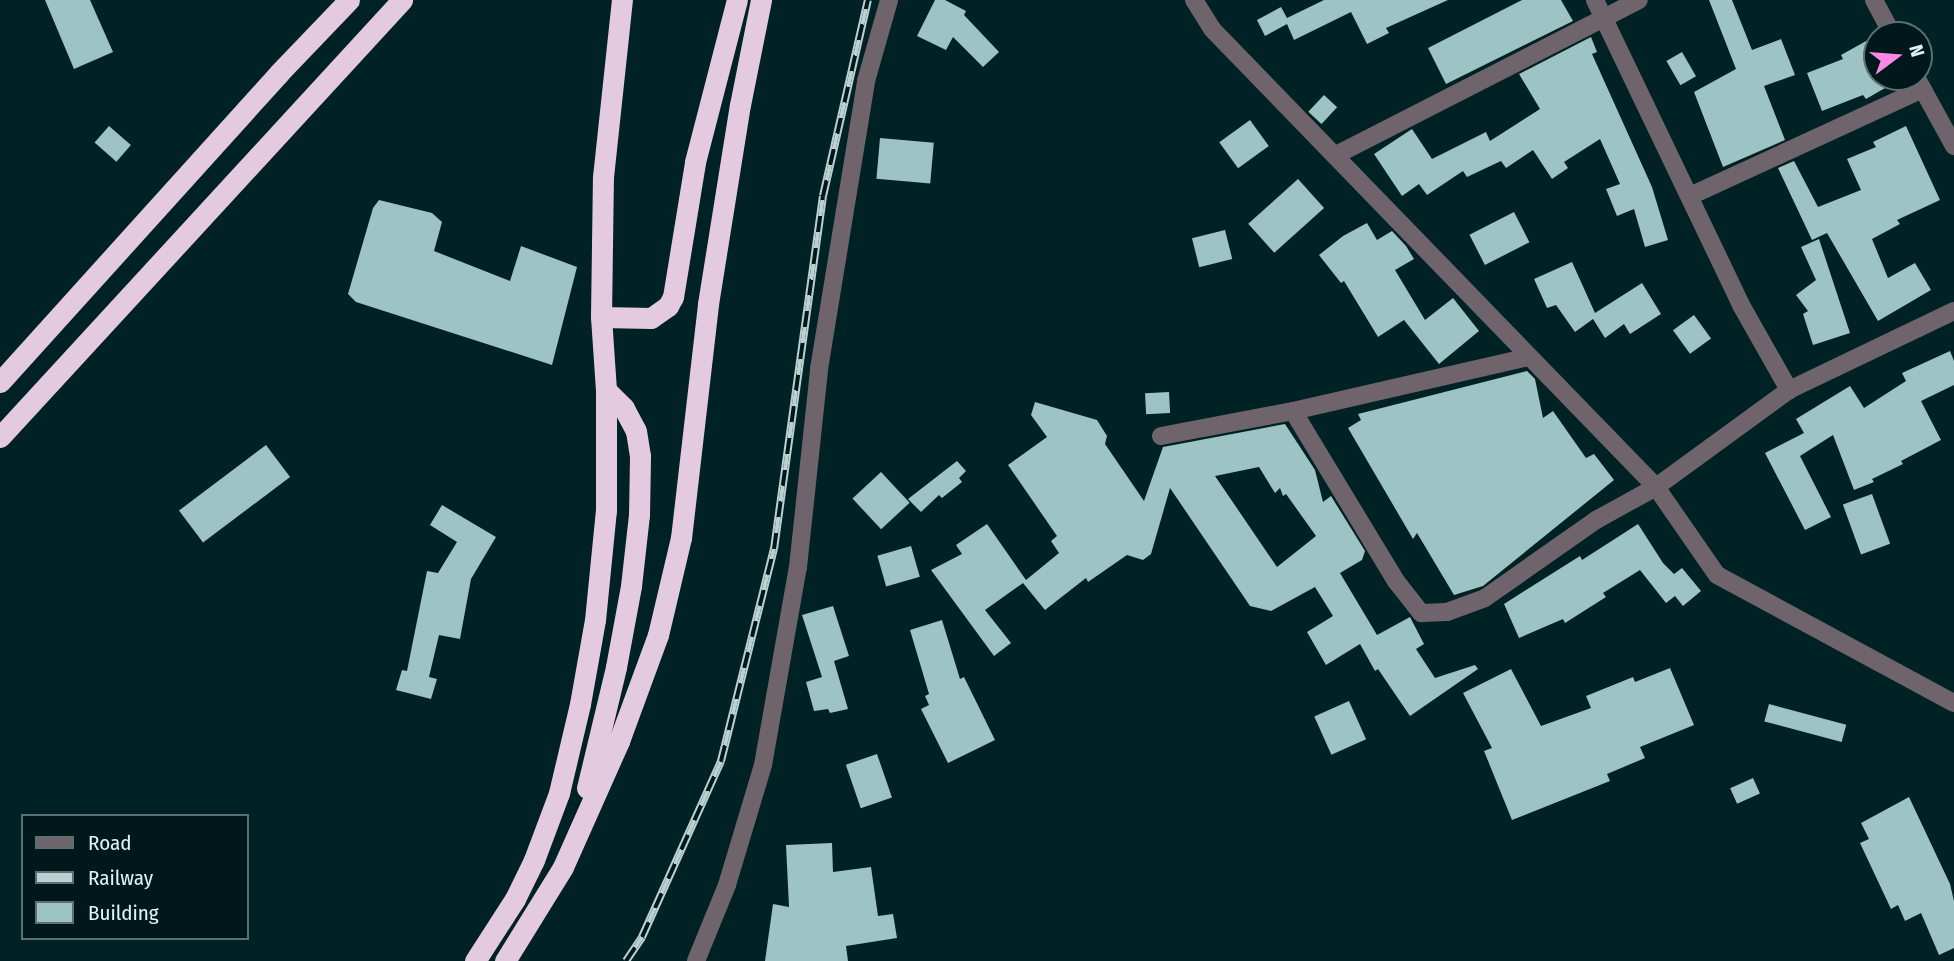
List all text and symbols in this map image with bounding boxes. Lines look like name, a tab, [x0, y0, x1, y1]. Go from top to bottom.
north arrow	[1863, 21, 1933, 91]
text: N	[1904, 42, 1929, 59]
legend	[21, 814, 248, 940]
text: Road	[88, 830, 132, 856]
text: Railway	[88, 865, 153, 891]
text: Building	[88, 900, 159, 926]

